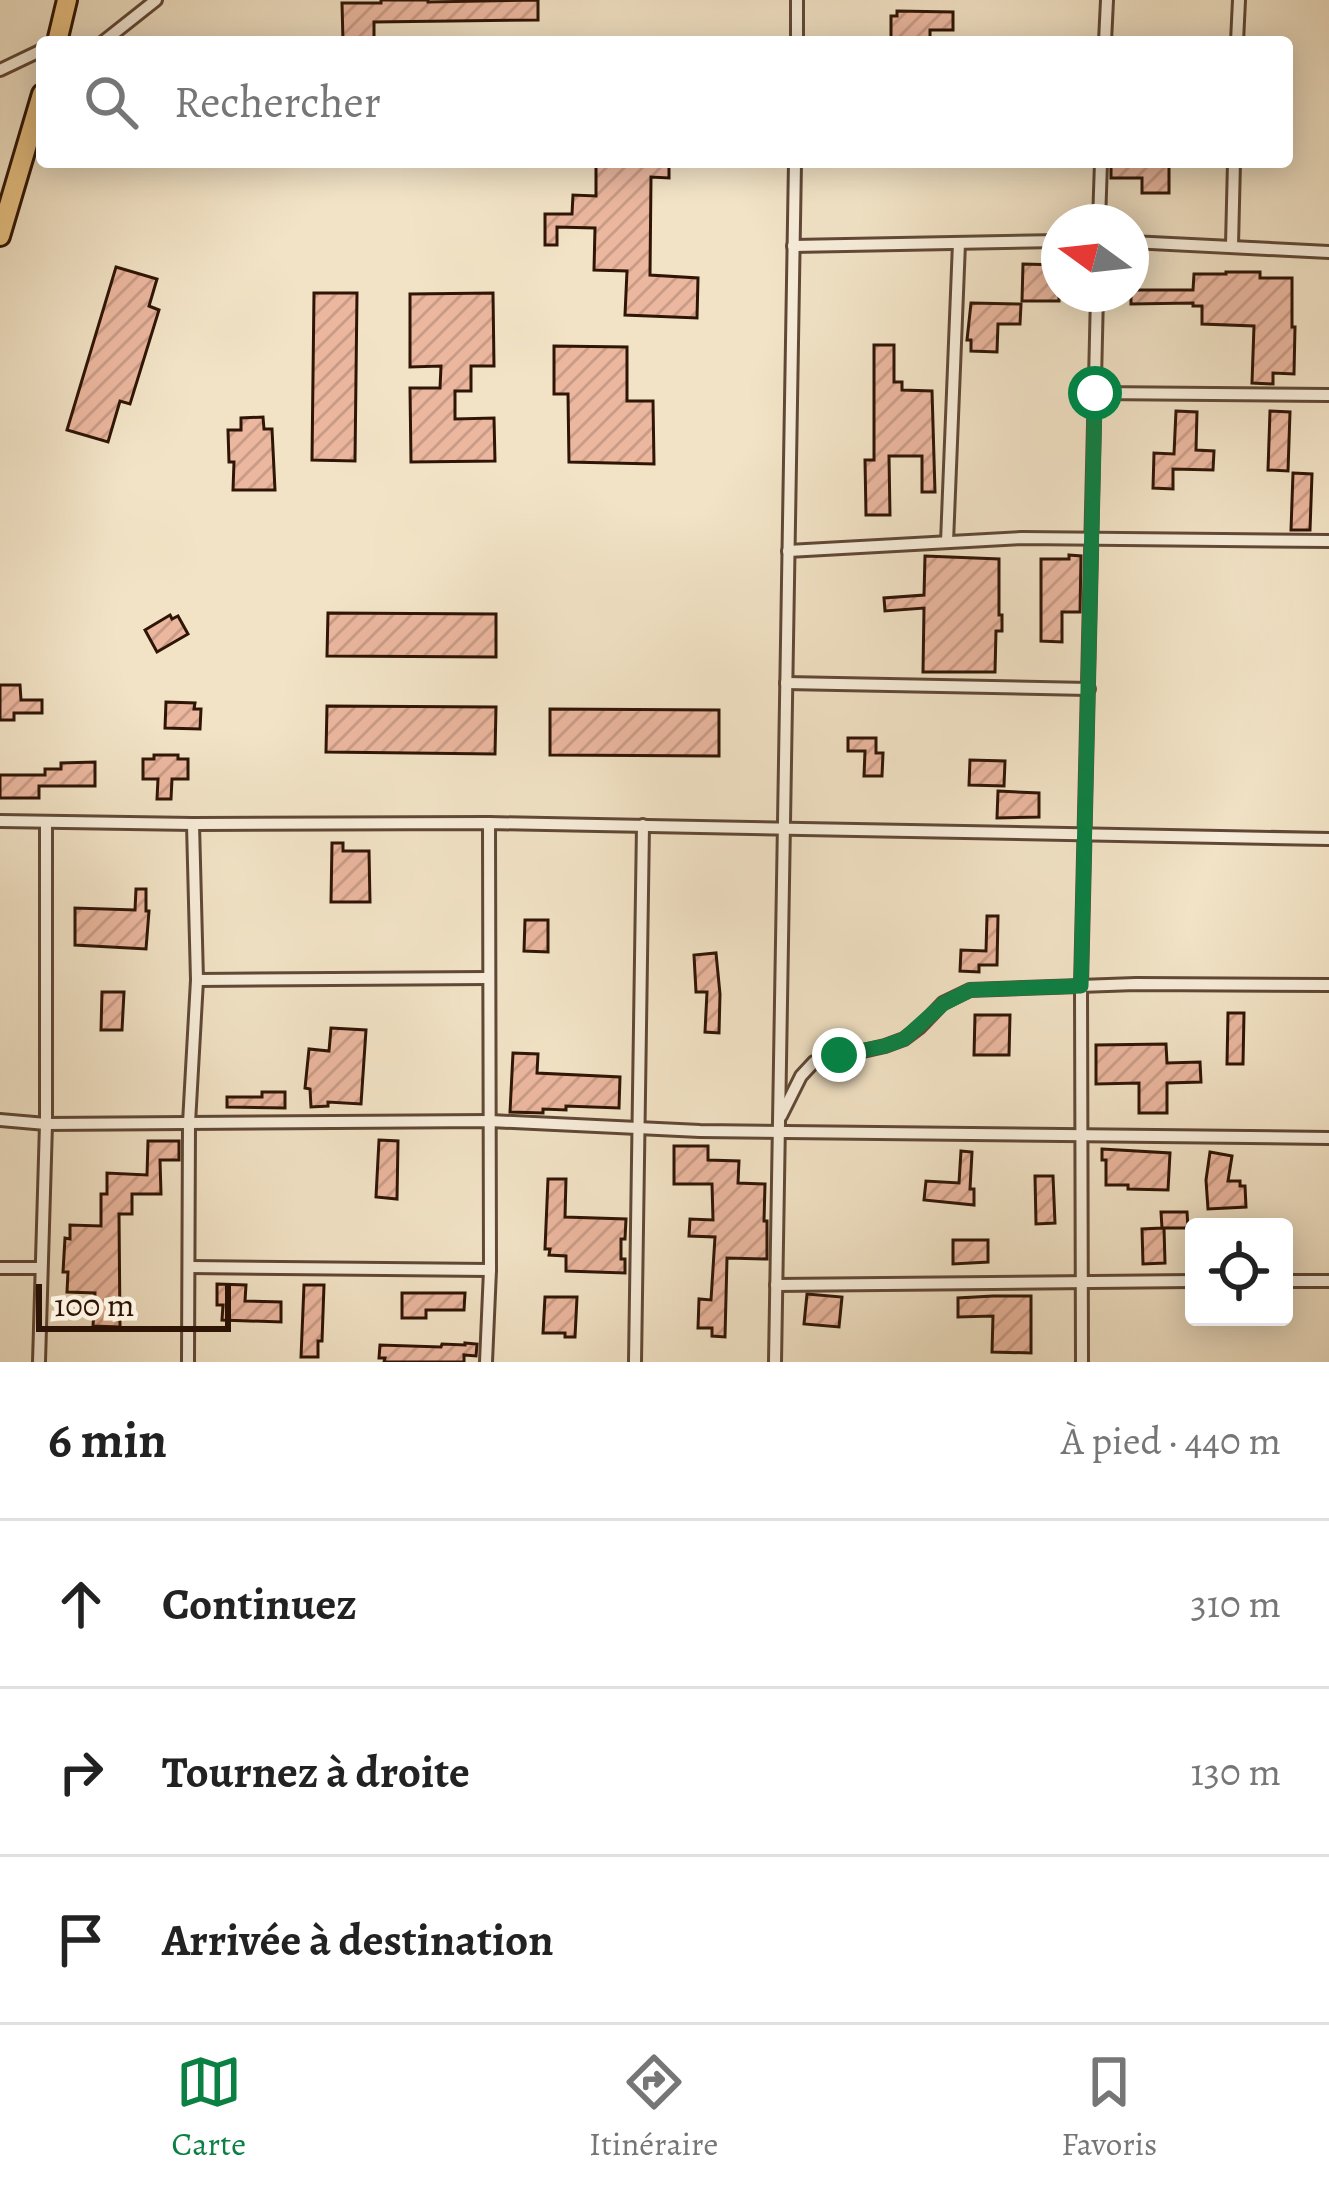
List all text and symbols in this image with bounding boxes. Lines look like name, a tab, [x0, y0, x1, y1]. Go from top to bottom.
search box	[36, 36, 1293, 168]
icon: search	[78, 69, 144, 135]
text: Rechercher	[174, 71, 381, 133]
north arrow	[1041, 204, 1149, 312]
route start	[1068, 366, 1122, 420]
route end	[812, 1028, 866, 1082]
map controls	[1185, 1218, 1293, 1326]
button: locate	[1185, 1218, 1293, 1326]
scale bar	[36, 1278, 231, 1331]
text: 100 m	[54, 1282, 134, 1327]
text: 6 min	[48, 1405, 167, 1475]
text: À pied · 440 m	[1061, 1414, 1281, 1467]
icon: ahead	[48, 1571, 114, 1637]
text: Continuez	[162, 1573, 357, 1635]
text: 310 m	[1190, 1577, 1281, 1630]
icon: right	[48, 1739, 114, 1805]
text: Tournez à droite	[162, 1741, 470, 1803]
text: 130 m	[1190, 1745, 1281, 1798]
icon: arrive	[48, 1907, 114, 1973]
text: Arrivée à destination	[162, 1909, 554, 1971]
tab: Carte	[172, 2049, 246, 2166]
tab: Itinéraire	[589, 2049, 718, 2166]
tab: Favoris	[1061, 2049, 1157, 2166]

